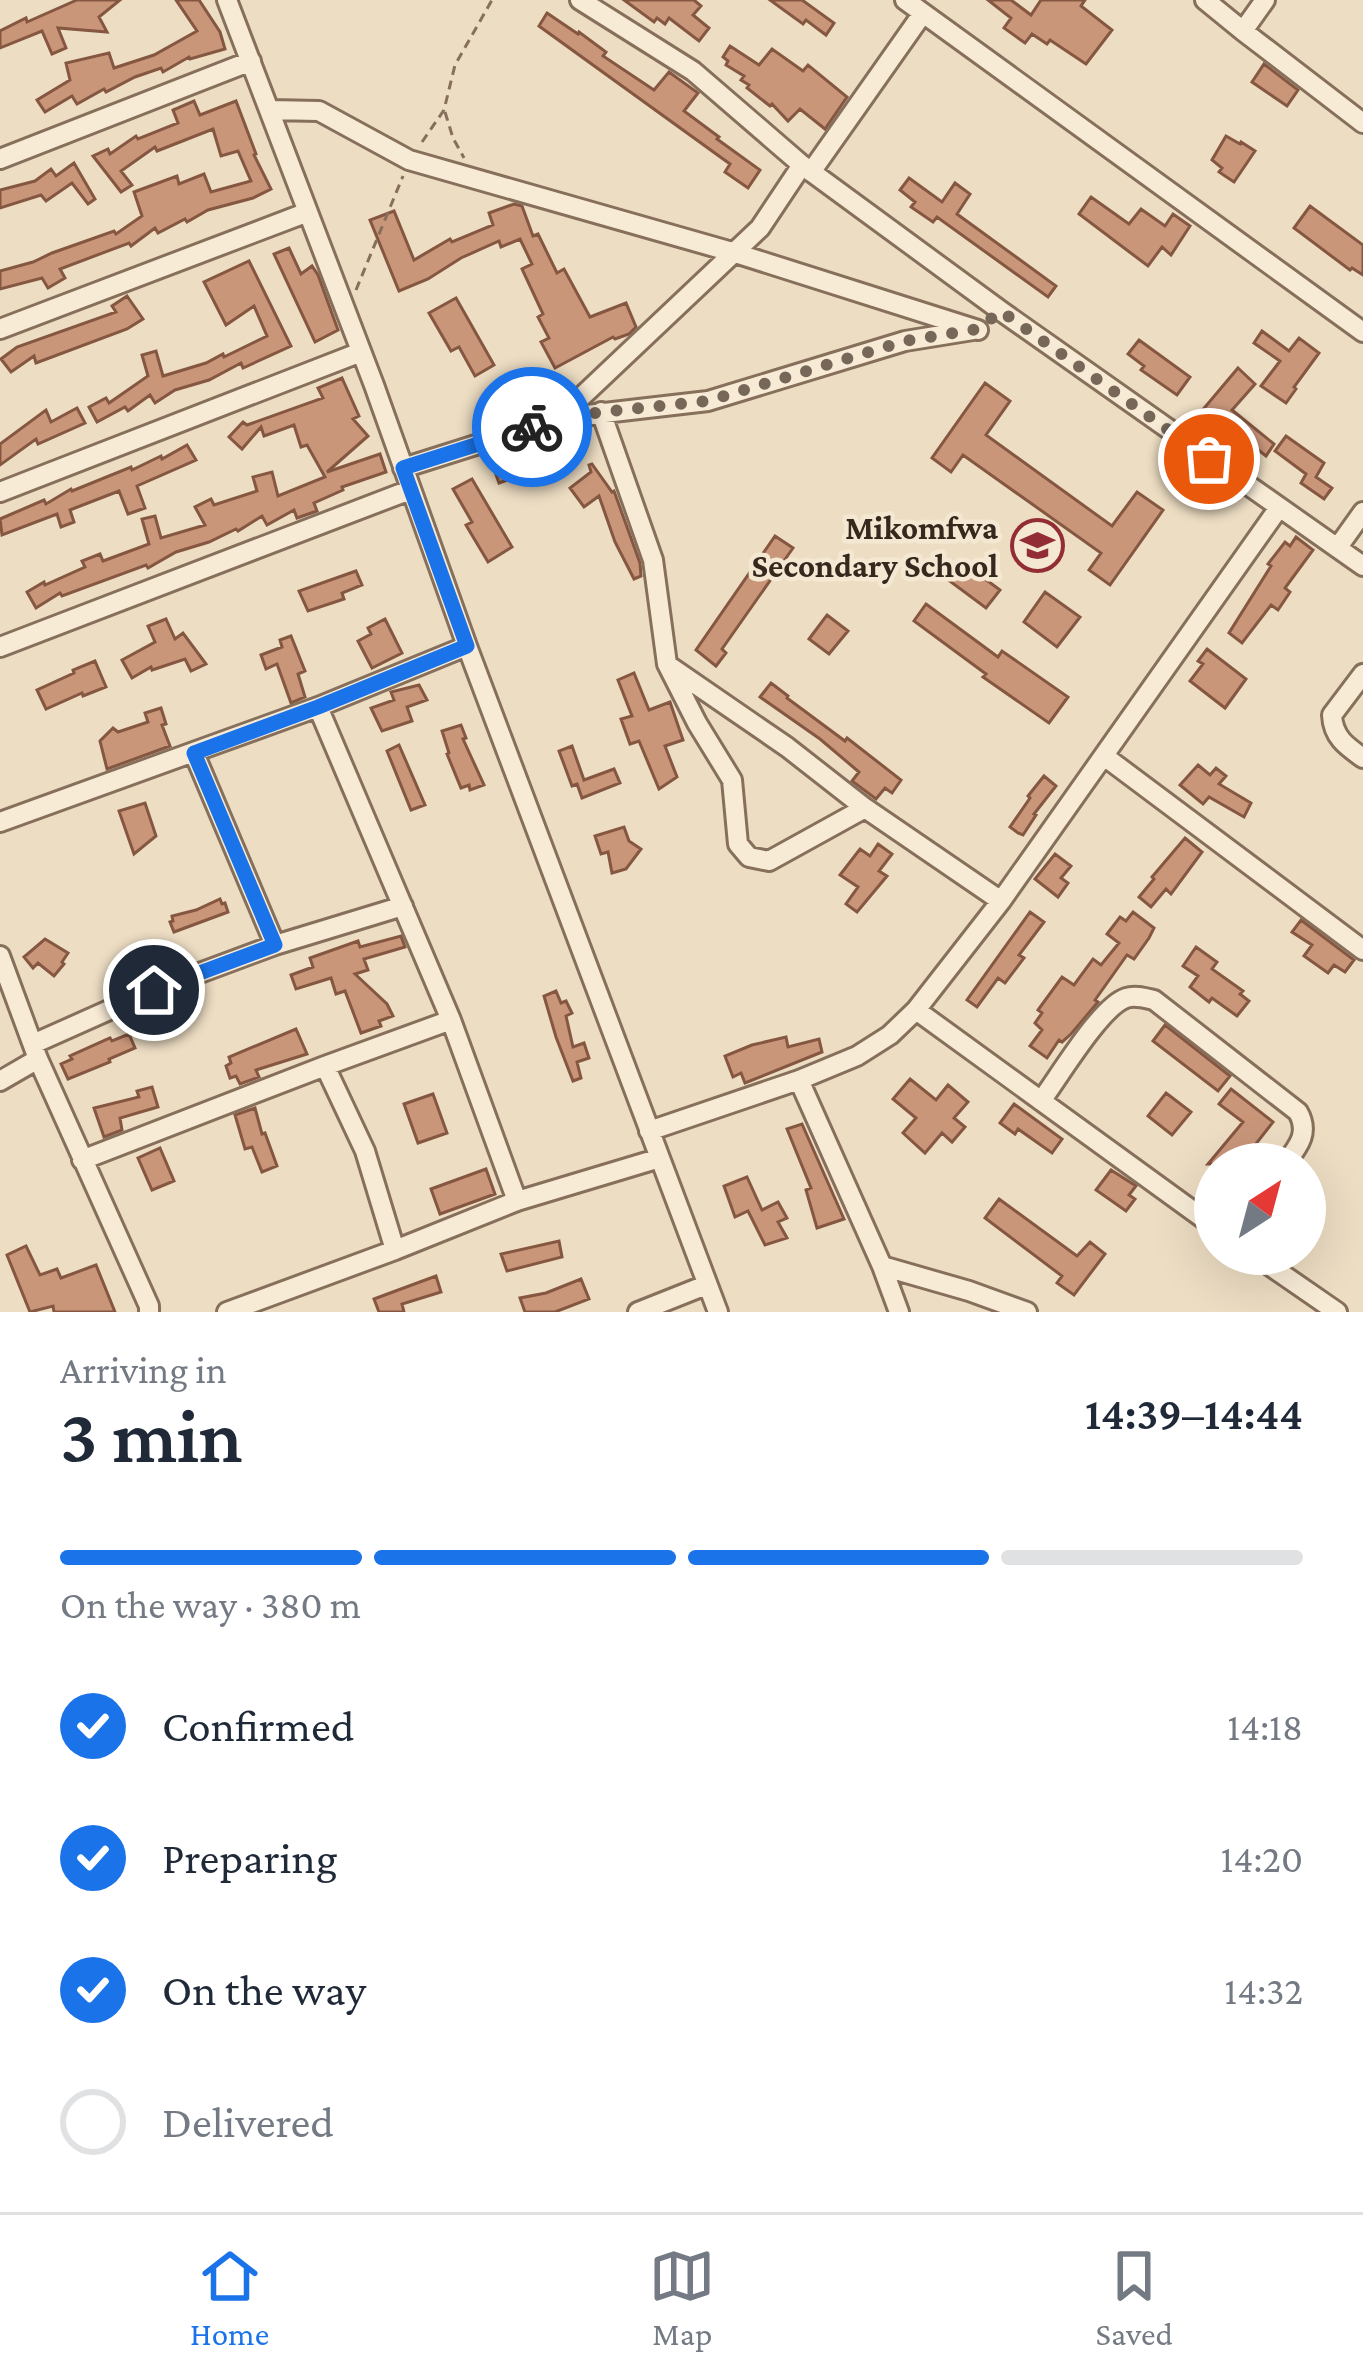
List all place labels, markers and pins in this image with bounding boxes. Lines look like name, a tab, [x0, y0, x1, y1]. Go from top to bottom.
pin	[1158, 408, 1260, 510]
place label: Mikomfwa Secondary School	[751, 509, 998, 584]
school or university icon: Mikomfwa Secondary School	[1009, 518, 1065, 574]
pin	[103, 939, 205, 1041]

